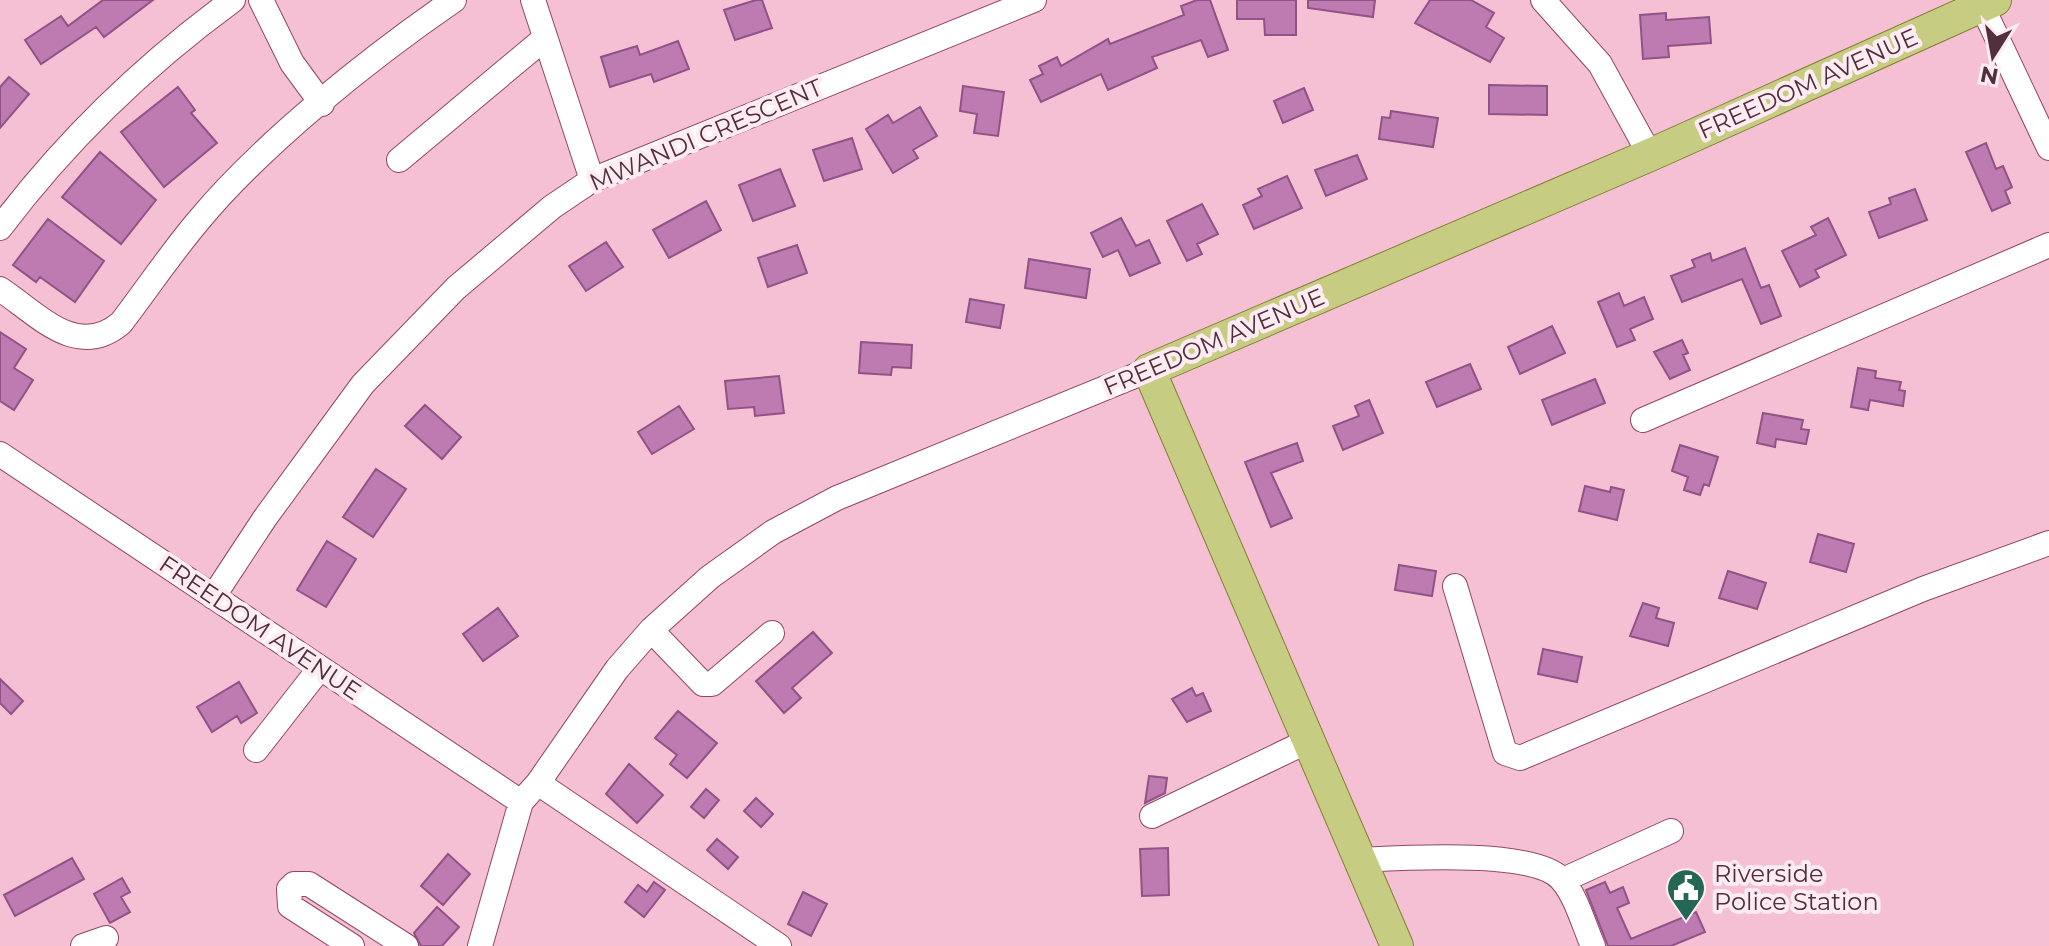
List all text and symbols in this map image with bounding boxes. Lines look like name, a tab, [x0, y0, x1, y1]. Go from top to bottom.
north arrow	[1953, 16, 2033, 96]
street label: FREEDOM AVENUE	[1694, 22, 1922, 145]
text: N	[1978, 60, 2001, 90]
street label: MWANDI CRESCENT	[585, 72, 827, 197]
street label: FREEDOM AVENUE	[1099, 282, 1329, 401]
street label: FREEDOM AVENUE	[154, 549, 367, 706]
place label: Riverside Police Station	[1714, 859, 1879, 916]
public building icon: Riverside Police Station	[1665, 867, 1707, 922]

